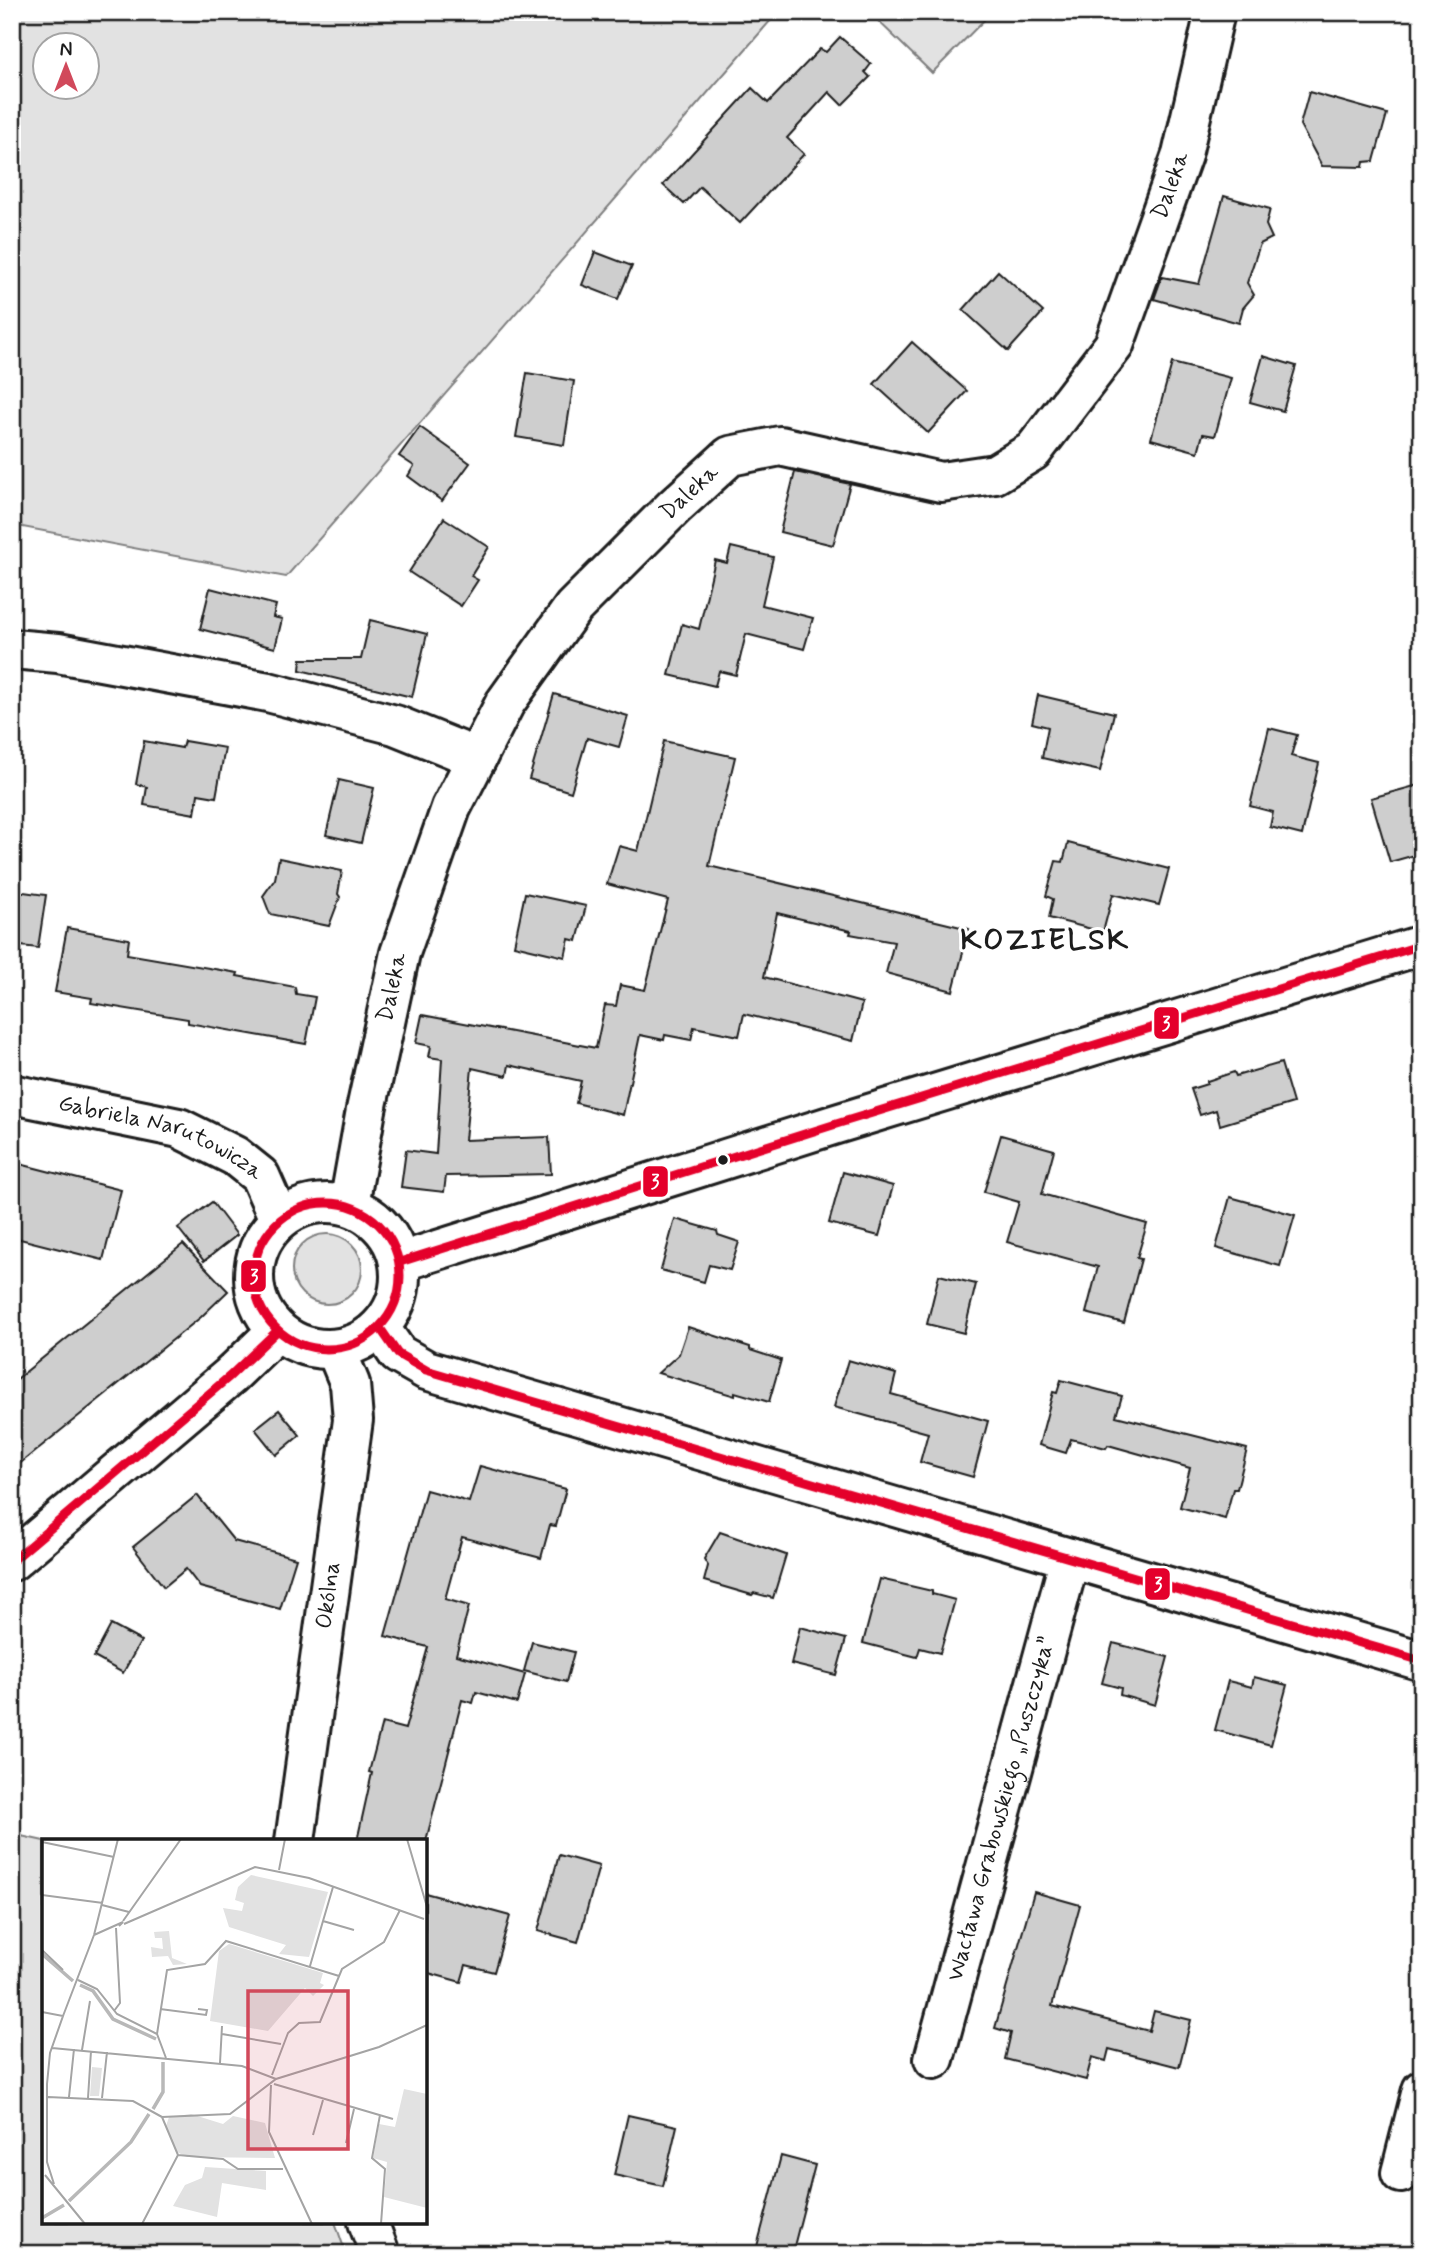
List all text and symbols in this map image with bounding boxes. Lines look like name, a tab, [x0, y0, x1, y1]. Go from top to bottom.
north arrow	[32, 32, 102, 102]
text: N	[60, 38, 72, 63]
street label: Daleka	[1145, 148, 1197, 223]
street label: Daleka	[654, 458, 726, 527]
district label: KOZIELSK	[960, 921, 1130, 960]
street label: Daleka	[371, 950, 415, 1025]
line badge: 3	[1153, 1006, 1180, 1040]
text: 3	[1162, 1012, 1171, 1037]
street label: Gabriela Narutowicza	[56, 1089, 269, 1187]
unlabelled marker	[716, 1153, 730, 1167]
line badge: 3	[642, 1165, 669, 1198]
text: 3	[651, 1170, 660, 1195]
line badge: 3	[240, 1259, 267, 1293]
text: 3	[250, 1265, 259, 1290]
street label: Okólna	[309, 1560, 348, 1631]
line badge: 3	[1144, 1567, 1171, 1601]
text: 3	[1154, 1573, 1163, 1598]
street label: Wacława Grabowskiego „Puszczyka”	[941, 1633, 1063, 1985]
inset map	[42, 1839, 427, 2224]

